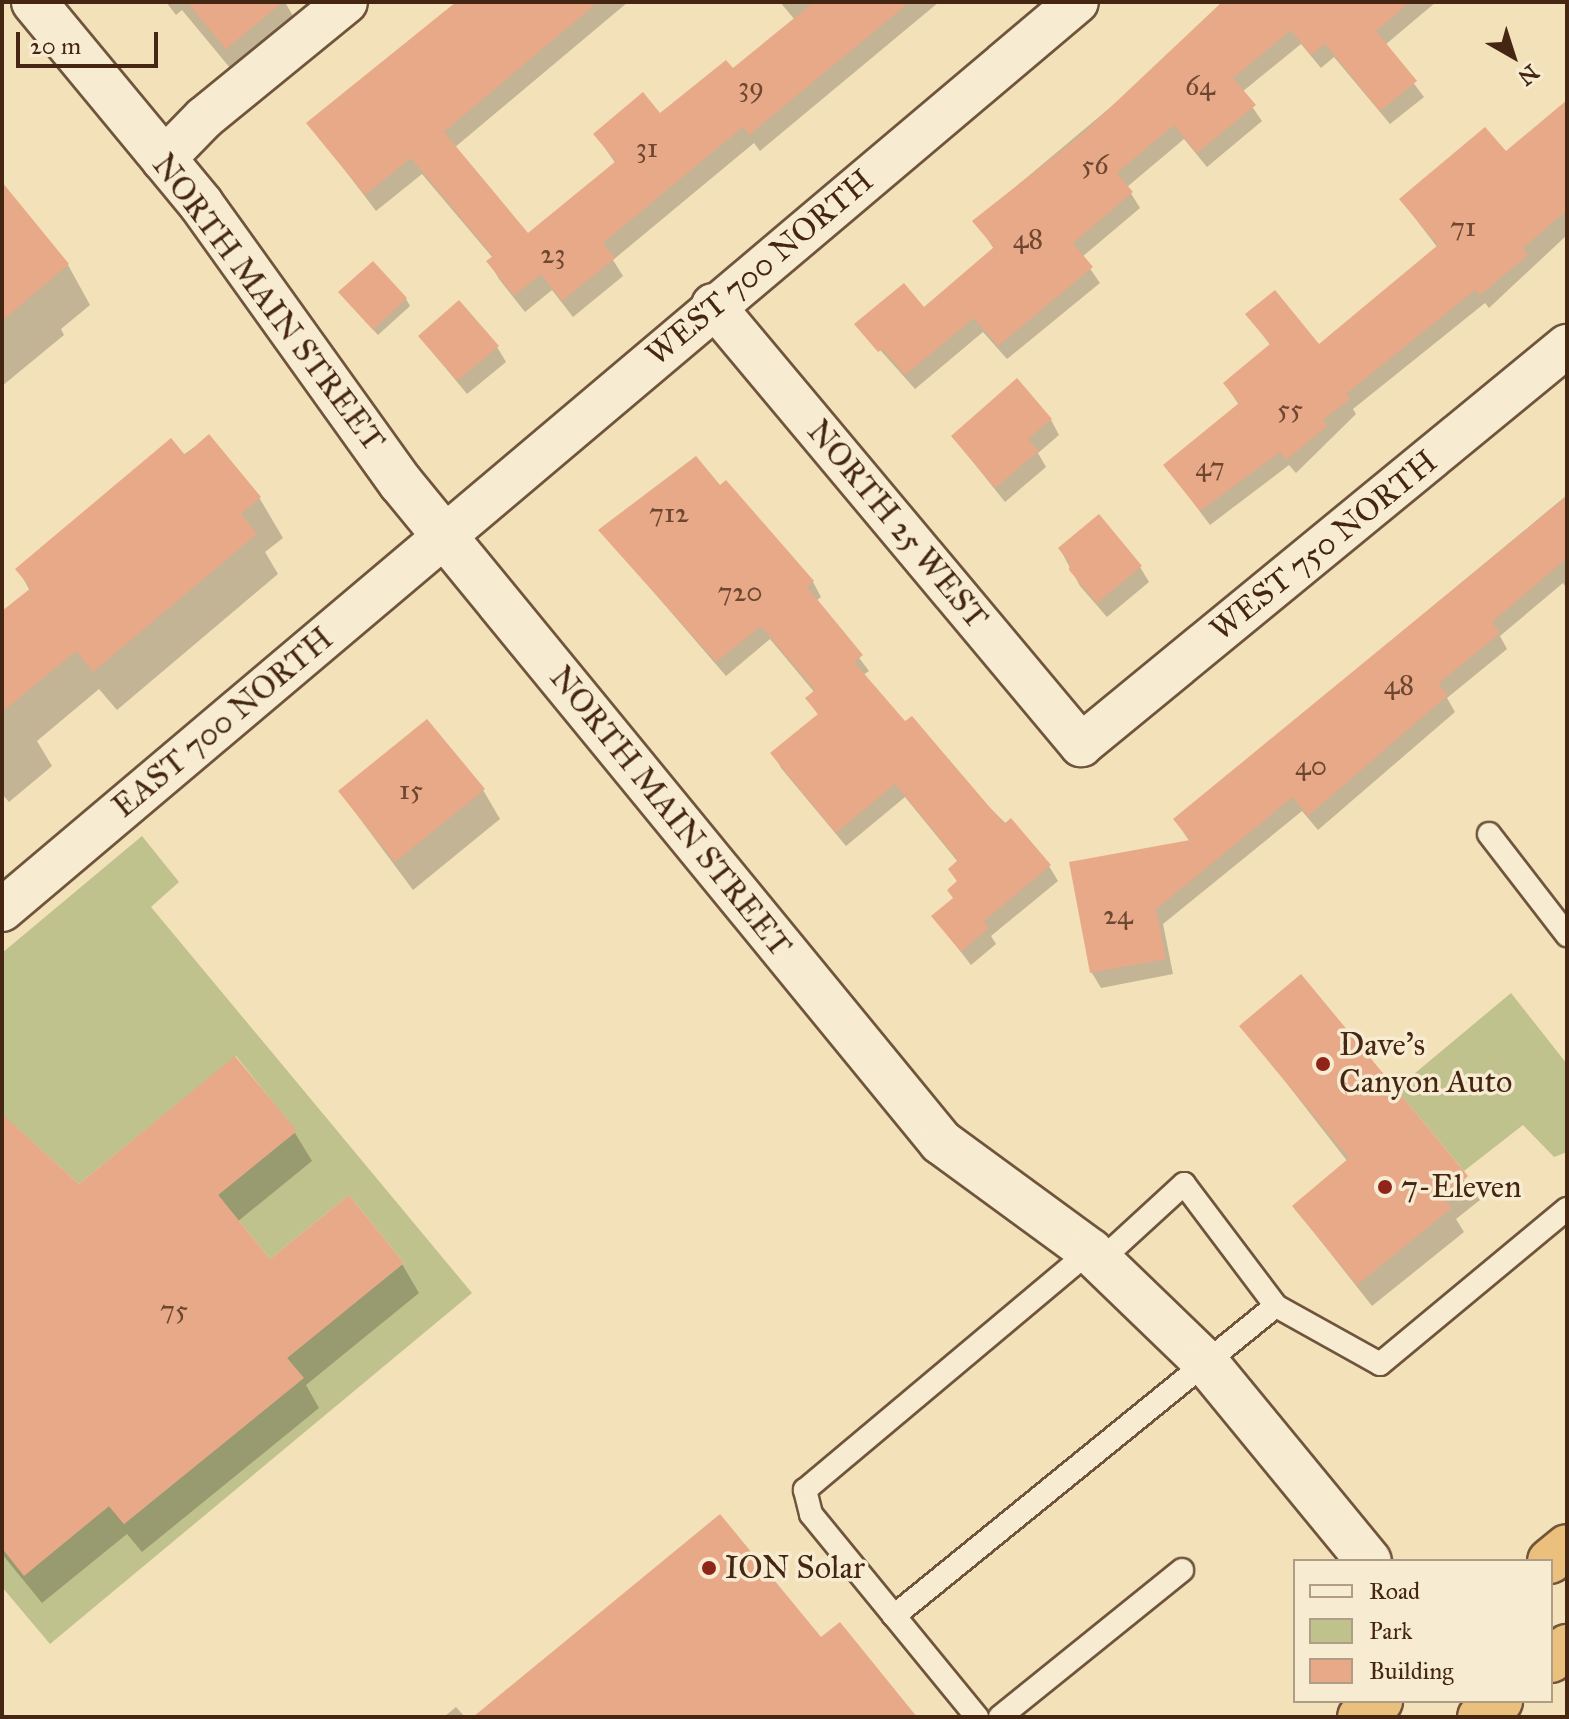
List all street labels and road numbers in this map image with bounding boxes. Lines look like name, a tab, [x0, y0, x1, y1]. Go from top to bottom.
street label: NORTH MAIN STREET	[144, 147, 392, 459]
street label: WEST 700 NORTH	[639, 162, 881, 374]
street label: NORTH 25 WEST	[799, 413, 995, 637]
street label: WEST 750 NORTH	[1203, 443, 1445, 649]
street label: EAST 700 NORTH	[105, 620, 341, 826]
street label: NORTH MAIN STREET	[541, 659, 799, 965]

